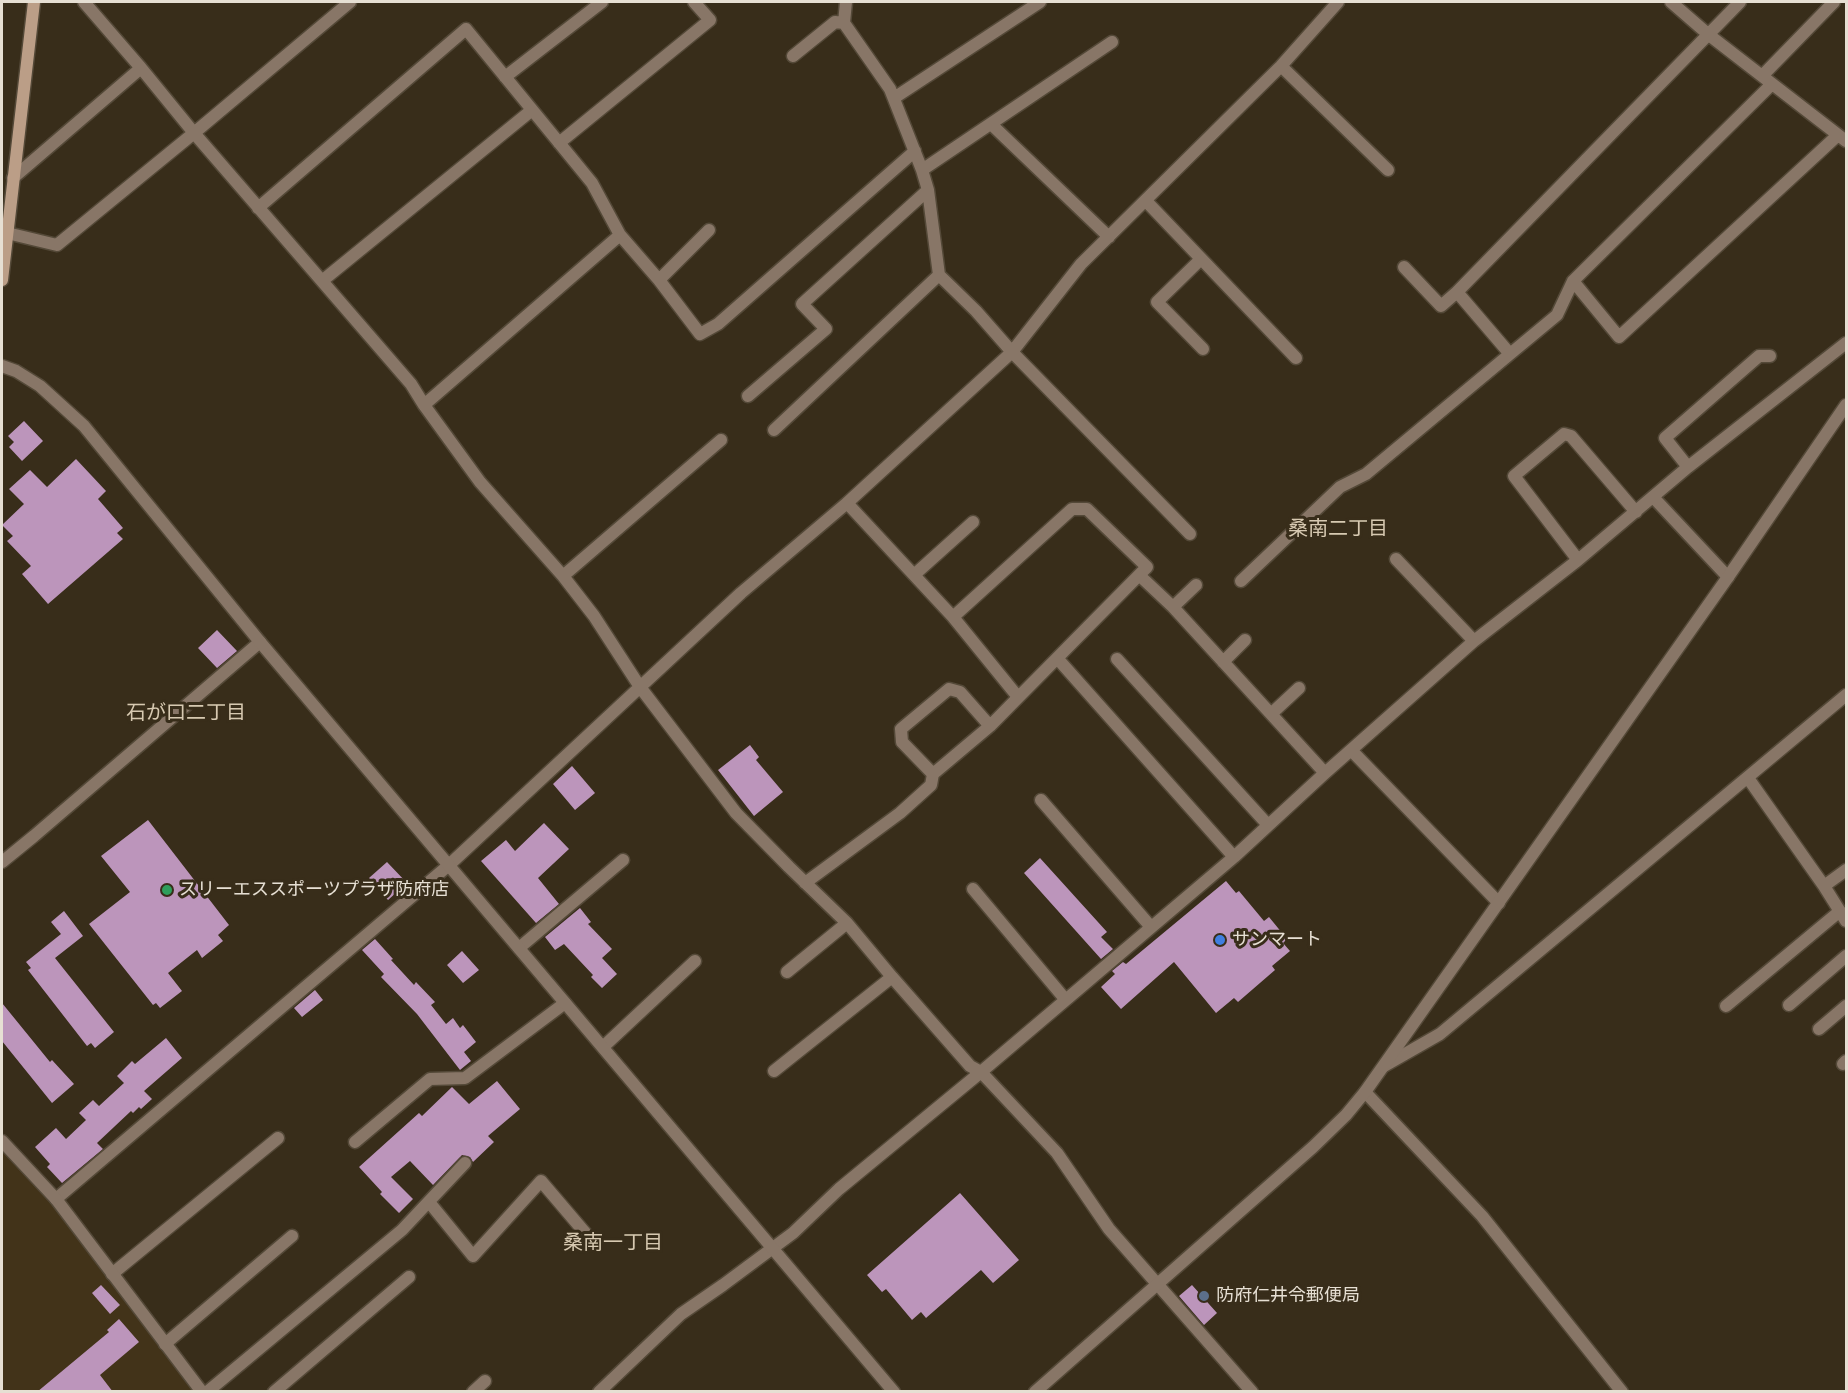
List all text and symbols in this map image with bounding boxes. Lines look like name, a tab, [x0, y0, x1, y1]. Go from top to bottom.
district label: 桑南二丁目	[1288, 517, 1388, 541]
district label: 石が口二丁目	[126, 701, 246, 725]
place label: スリーエススポーツプラザ防府店	[179, 879, 449, 901]
marker: スリーエススポーツプラザ防府店	[160, 883, 174, 897]
place label: サンマート	[1232, 929, 1322, 951]
marker: サンマート	[1213, 933, 1227, 947]
district label: 桑南一丁目	[563, 1231, 663, 1255]
place label: 防府仁井令郵便局	[1216, 1285, 1360, 1307]
marker: 防府仁井令郵便局	[1197, 1289, 1211, 1303]

